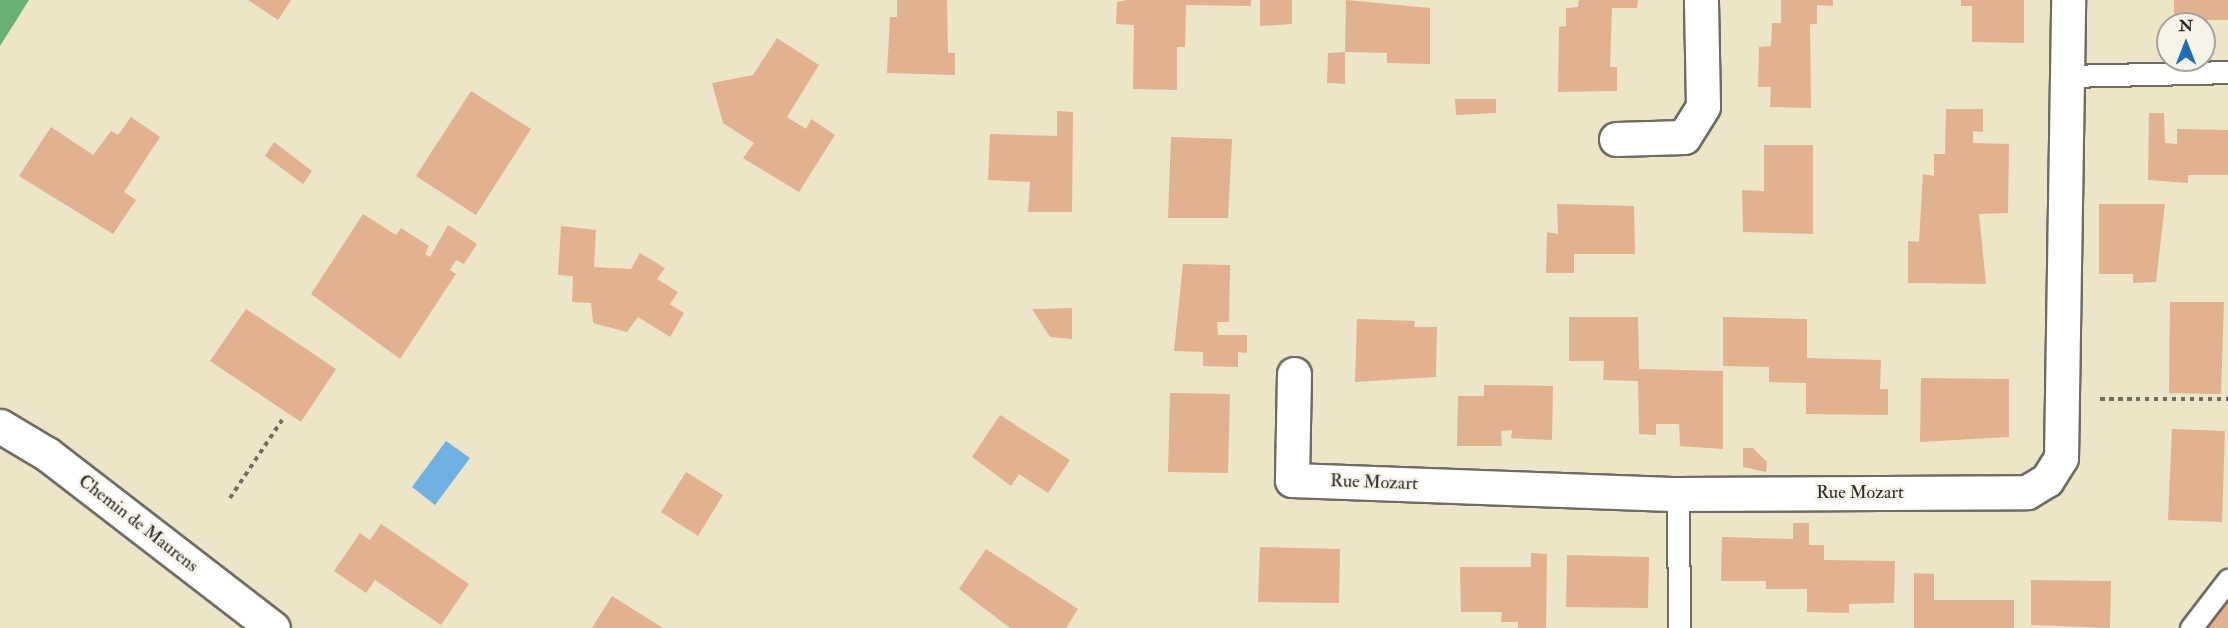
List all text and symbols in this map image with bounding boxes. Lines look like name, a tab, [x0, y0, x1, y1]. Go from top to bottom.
north arrow	[2156, 12, 2216, 72]
text: N	[2179, 16, 2193, 36]
street label: Chemin de Maurens	[74, 471, 202, 577]
street label: Rue Mozart	[1330, 471, 1418, 495]
street label: Rue Mozart	[1816, 482, 1904, 504]

